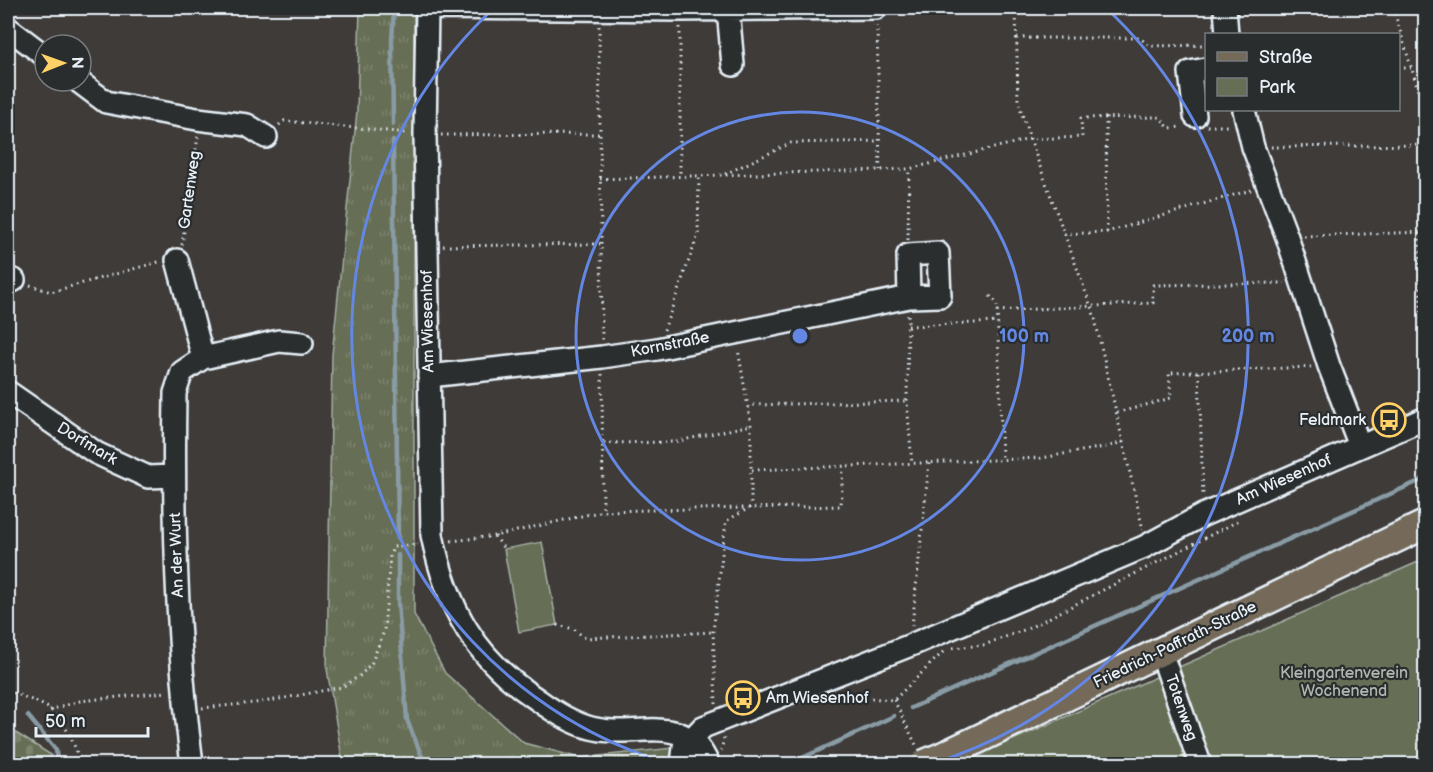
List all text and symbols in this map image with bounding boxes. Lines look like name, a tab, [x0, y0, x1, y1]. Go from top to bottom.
north arrow	[33, 33, 93, 93]
legend	[1205, 33, 1400, 111]
text: Straße	[1259, 47, 1313, 68]
text: N	[67, 57, 86, 69]
text: Park	[1259, 77, 1295, 98]
street label: Gartenweg	[175, 149, 205, 231]
street label: Am Wiesenhof	[418, 269, 438, 373]
centre of rings	[790, 326, 810, 346]
text: 100 m	[999, 326, 1049, 347]
text: 200 m	[1221, 326, 1275, 347]
street label: Kornstraße	[629, 328, 711, 362]
bus stop icon: Feldmark	[1371, 402, 1407, 438]
place label: Feldmark	[1299, 411, 1366, 430]
street label: Dorfmark	[53, 419, 121, 470]
street label: Am Wiesenhof	[1233, 450, 1335, 510]
street label: An der Wurt	[166, 512, 188, 598]
street label: Friedrich-Paffrath-Straße	[1090, 597, 1260, 693]
park label: Kleingartenverein Wochenend	[1280, 664, 1408, 701]
street label: Totenweg	[1161, 672, 1201, 744]
bus stop icon: Am Wiesenhof	[725, 680, 761, 716]
place label: Am Wiesenhof	[766, 689, 869, 708]
scale bar	[36, 700, 148, 738]
text: 50 m	[45, 711, 86, 732]

